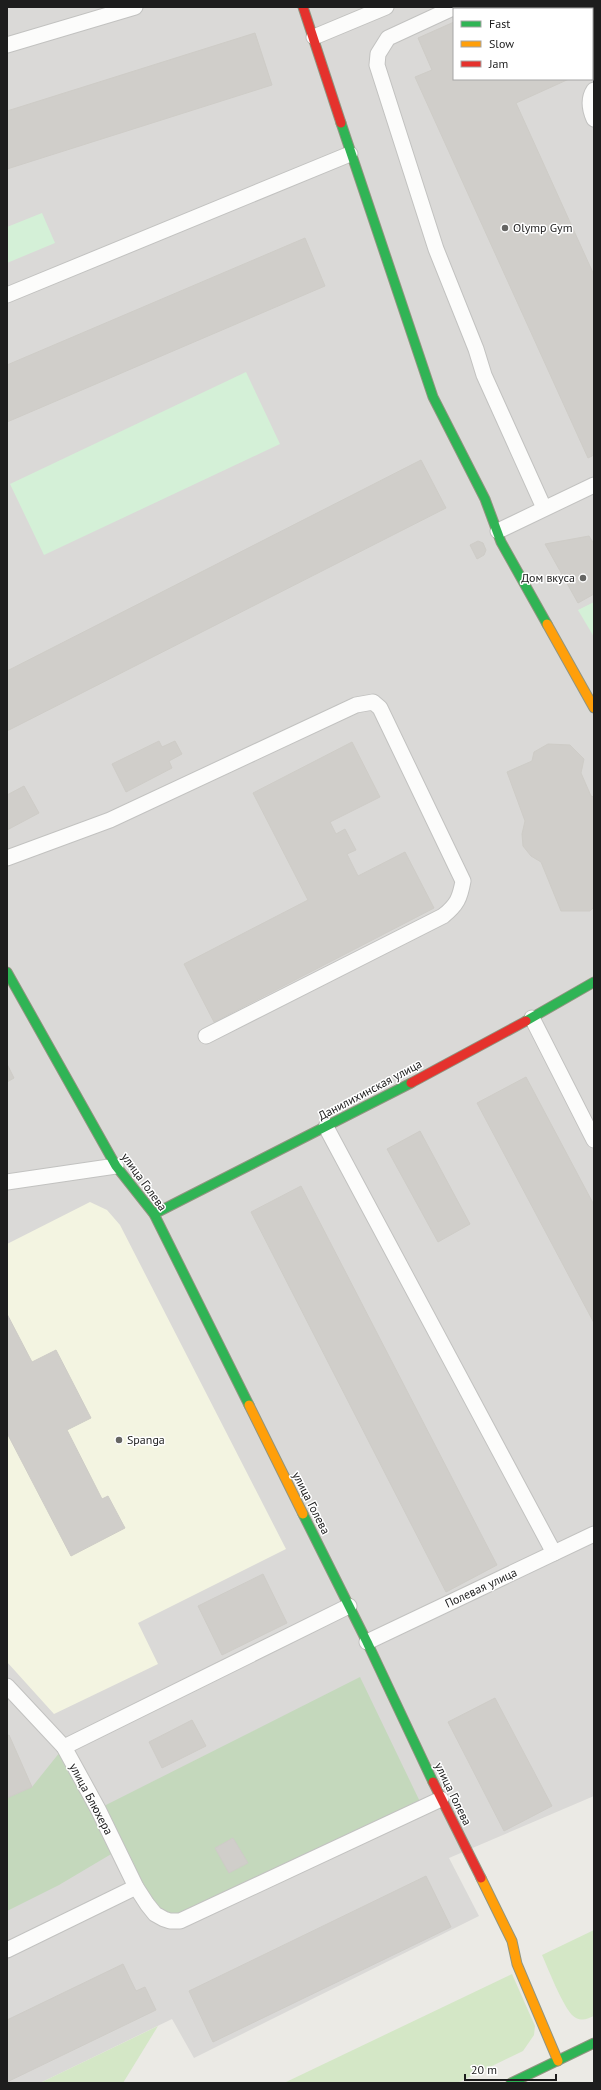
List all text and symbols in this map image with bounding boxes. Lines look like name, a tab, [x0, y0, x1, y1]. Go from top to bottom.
legend	[453, 8, 593, 80]
text: Fast	[489, 16, 510, 31]
text: Slow	[489, 36, 514, 51]
text: Jam	[488, 56, 508, 71]
place label: Olymp Gym	[513, 220, 572, 235]
marker: Olymp Gym	[500, 223, 510, 233]
place label: Дом вкуса	[521, 570, 575, 585]
marker: Дом вкуса	[578, 573, 588, 583]
street label: Данилихинская улица	[315, 1056, 424, 1123]
street label: улица Голева	[118, 1150, 171, 1214]
place label: Spanga	[127, 1432, 165, 1447]
marker: Spanga	[114, 1435, 124, 1445]
street label: улица Голева	[289, 1469, 334, 1537]
street label: Полевая улица	[442, 1564, 519, 1611]
street label: улица Блюхера	[66, 1760, 117, 1837]
street label: улица Голева	[432, 1760, 475, 1828]
scale bar	[465, 2056, 556, 2082]
text: 20 m	[471, 2062, 497, 2077]

